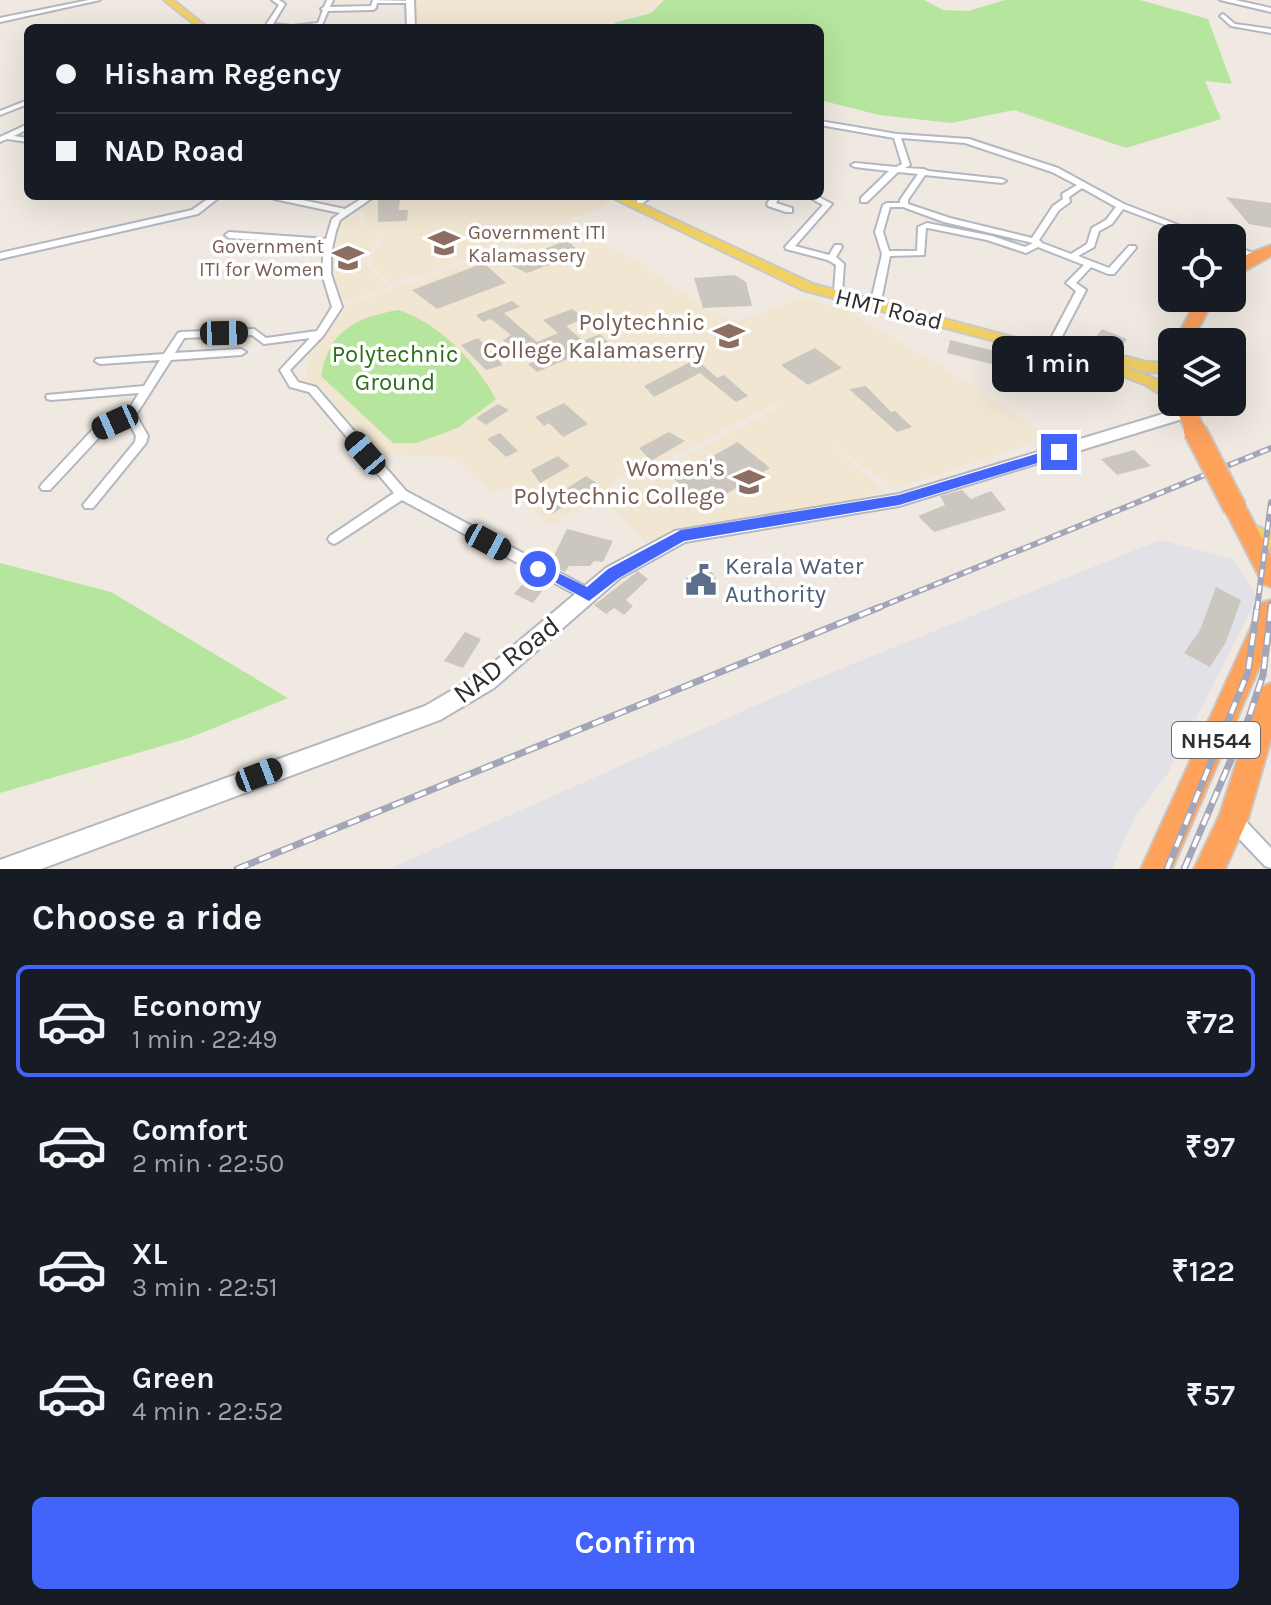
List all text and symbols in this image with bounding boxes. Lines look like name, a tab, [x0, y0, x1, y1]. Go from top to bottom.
text: Hisham Regency	[104, 56, 341, 92]
text: NAD Road	[104, 133, 245, 169]
place label: Government ITI Kalamassery	[468, 221, 606, 267]
map controls	[1158, 224, 1246, 416]
button: locate	[1158, 224, 1246, 312]
school or university icon: Government ITI Kalamassery	[427, 226, 461, 260]
place label: Government ITI for Women	[199, 235, 324, 281]
school or university icon: Government ITI for Women	[331, 241, 365, 275]
street label: HMT Road	[833, 282, 945, 336]
place label: Polytechnic College Kalamaserry	[483, 308, 705, 364]
school or university icon: Polytechnic College Kalamaserry	[712, 319, 746, 353]
car	[200, 321, 248, 345]
button: layers	[1158, 328, 1246, 416]
callout: 1 min	[993, 336, 1125, 392]
park label: Polytechnic Ground	[332, 340, 458, 396]
text: 1 min	[1026, 348, 1090, 379]
car	[88, 401, 142, 443]
car	[340, 427, 390, 479]
route end	[1041, 434, 1077, 470]
place label: Women's Polytechnic College	[513, 454, 725, 510]
school or university icon: Women's Polytechnic College	[732, 465, 766, 499]
car	[461, 520, 515, 564]
route start	[520, 551, 556, 587]
place label: Kerala Water Authority	[725, 552, 864, 608]
public building icon: Kerala Water Authority	[684, 563, 718, 597]
street label: NAD Road	[447, 609, 566, 710]
road number: NH544	[1172, 722, 1260, 758]
car	[232, 755, 286, 795]
text: Choose a ride	[32, 896, 262, 938]
icon: car	[36, 985, 108, 1057]
text: Economy	[132, 988, 262, 1024]
text: ₹72	[1185, 1005, 1235, 1041]
text: 1 min · 22:49	[132, 1024, 277, 1055]
icon: car	[36, 1109, 108, 1181]
text: Comfort	[132, 1112, 248, 1148]
text: ₹97	[1185, 1129, 1235, 1165]
text: 2 min · 22:50	[132, 1148, 284, 1179]
icon: car	[36, 1233, 108, 1305]
text: XL	[132, 1236, 167, 1272]
text: ₹122	[1171, 1253, 1235, 1289]
text: 3 min · 22:51	[132, 1272, 278, 1303]
icon: car	[36, 1357, 108, 1429]
text: Green	[132, 1360, 215, 1396]
text: ₹57	[1186, 1377, 1235, 1413]
text: 4 min · 22:52	[132, 1396, 283, 1427]
button: Confirm	[32, 1497, 1239, 1589]

